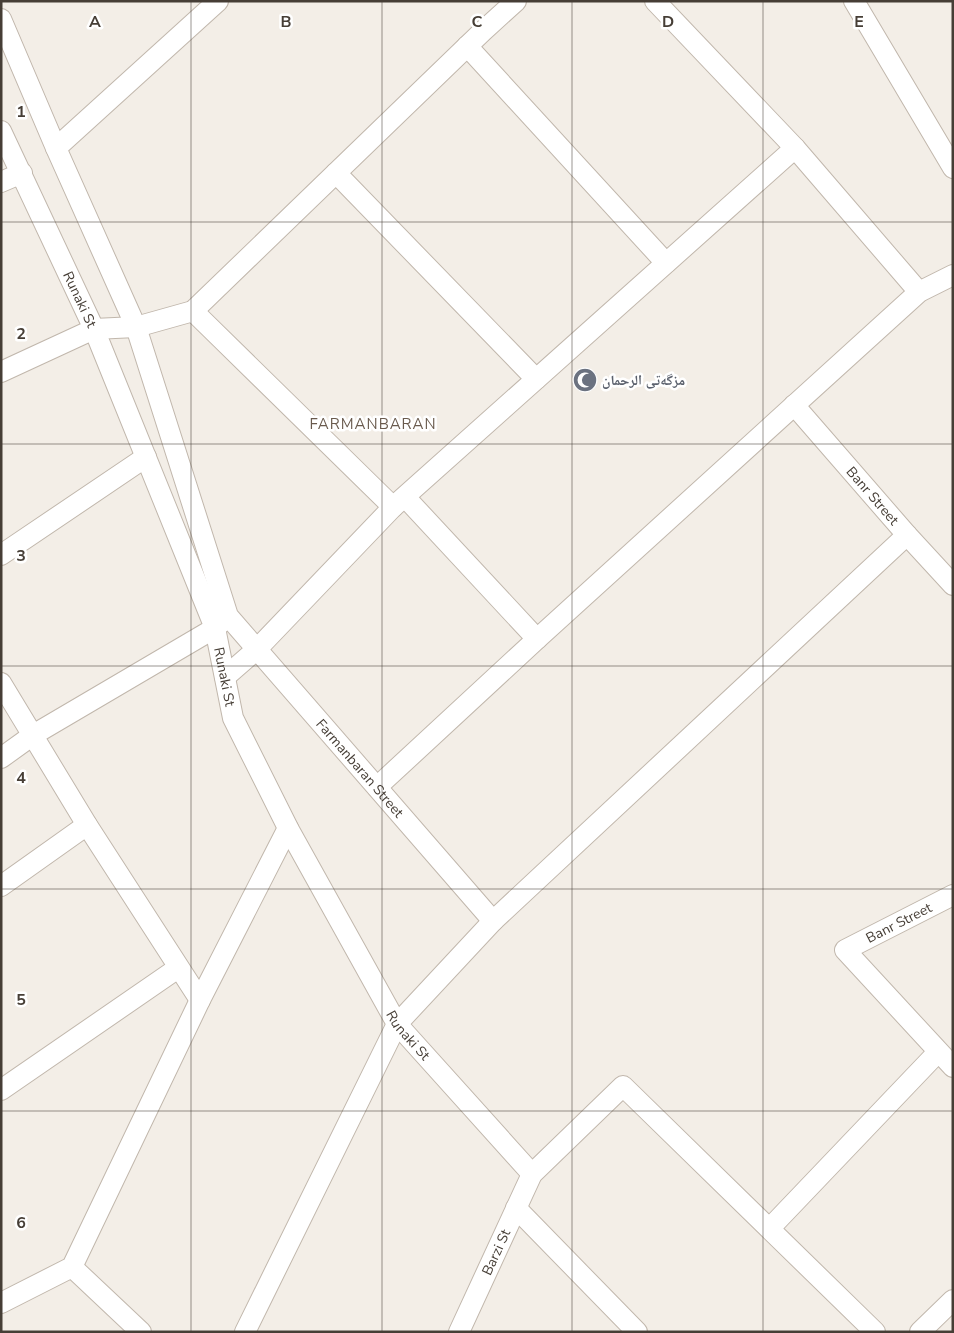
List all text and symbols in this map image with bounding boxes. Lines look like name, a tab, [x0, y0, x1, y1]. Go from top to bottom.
text: A	[89, 11, 101, 33]
text: B	[280, 11, 292, 33]
text: C	[472, 11, 483, 33]
text: D	[662, 11, 674, 33]
text: E	[854, 11, 864, 33]
text: 1	[16, 101, 26, 123]
street label: Runaki St	[59, 268, 101, 331]
text: 2	[16, 323, 26, 345]
mosque icon: مزگەتی الرحمان	[572, 367, 598, 393]
place label: مزگەتی الرحمان	[602, 371, 685, 390]
district label: FARMANBARAN	[309, 414, 437, 434]
street label: Banr Street	[842, 462, 903, 529]
text: 3	[16, 545, 26, 567]
street label: Runaki St	[210, 645, 240, 708]
street label: Farmanbaran Street	[312, 715, 408, 822]
text: 4	[16, 767, 26, 789]
street label: Banr Street	[863, 898, 935, 948]
text: 5	[16, 989, 26, 1011]
street label: Runaki St	[382, 1007, 435, 1064]
text: 6	[16, 1212, 26, 1234]
street label: Barzi St	[477, 1226, 515, 1278]

